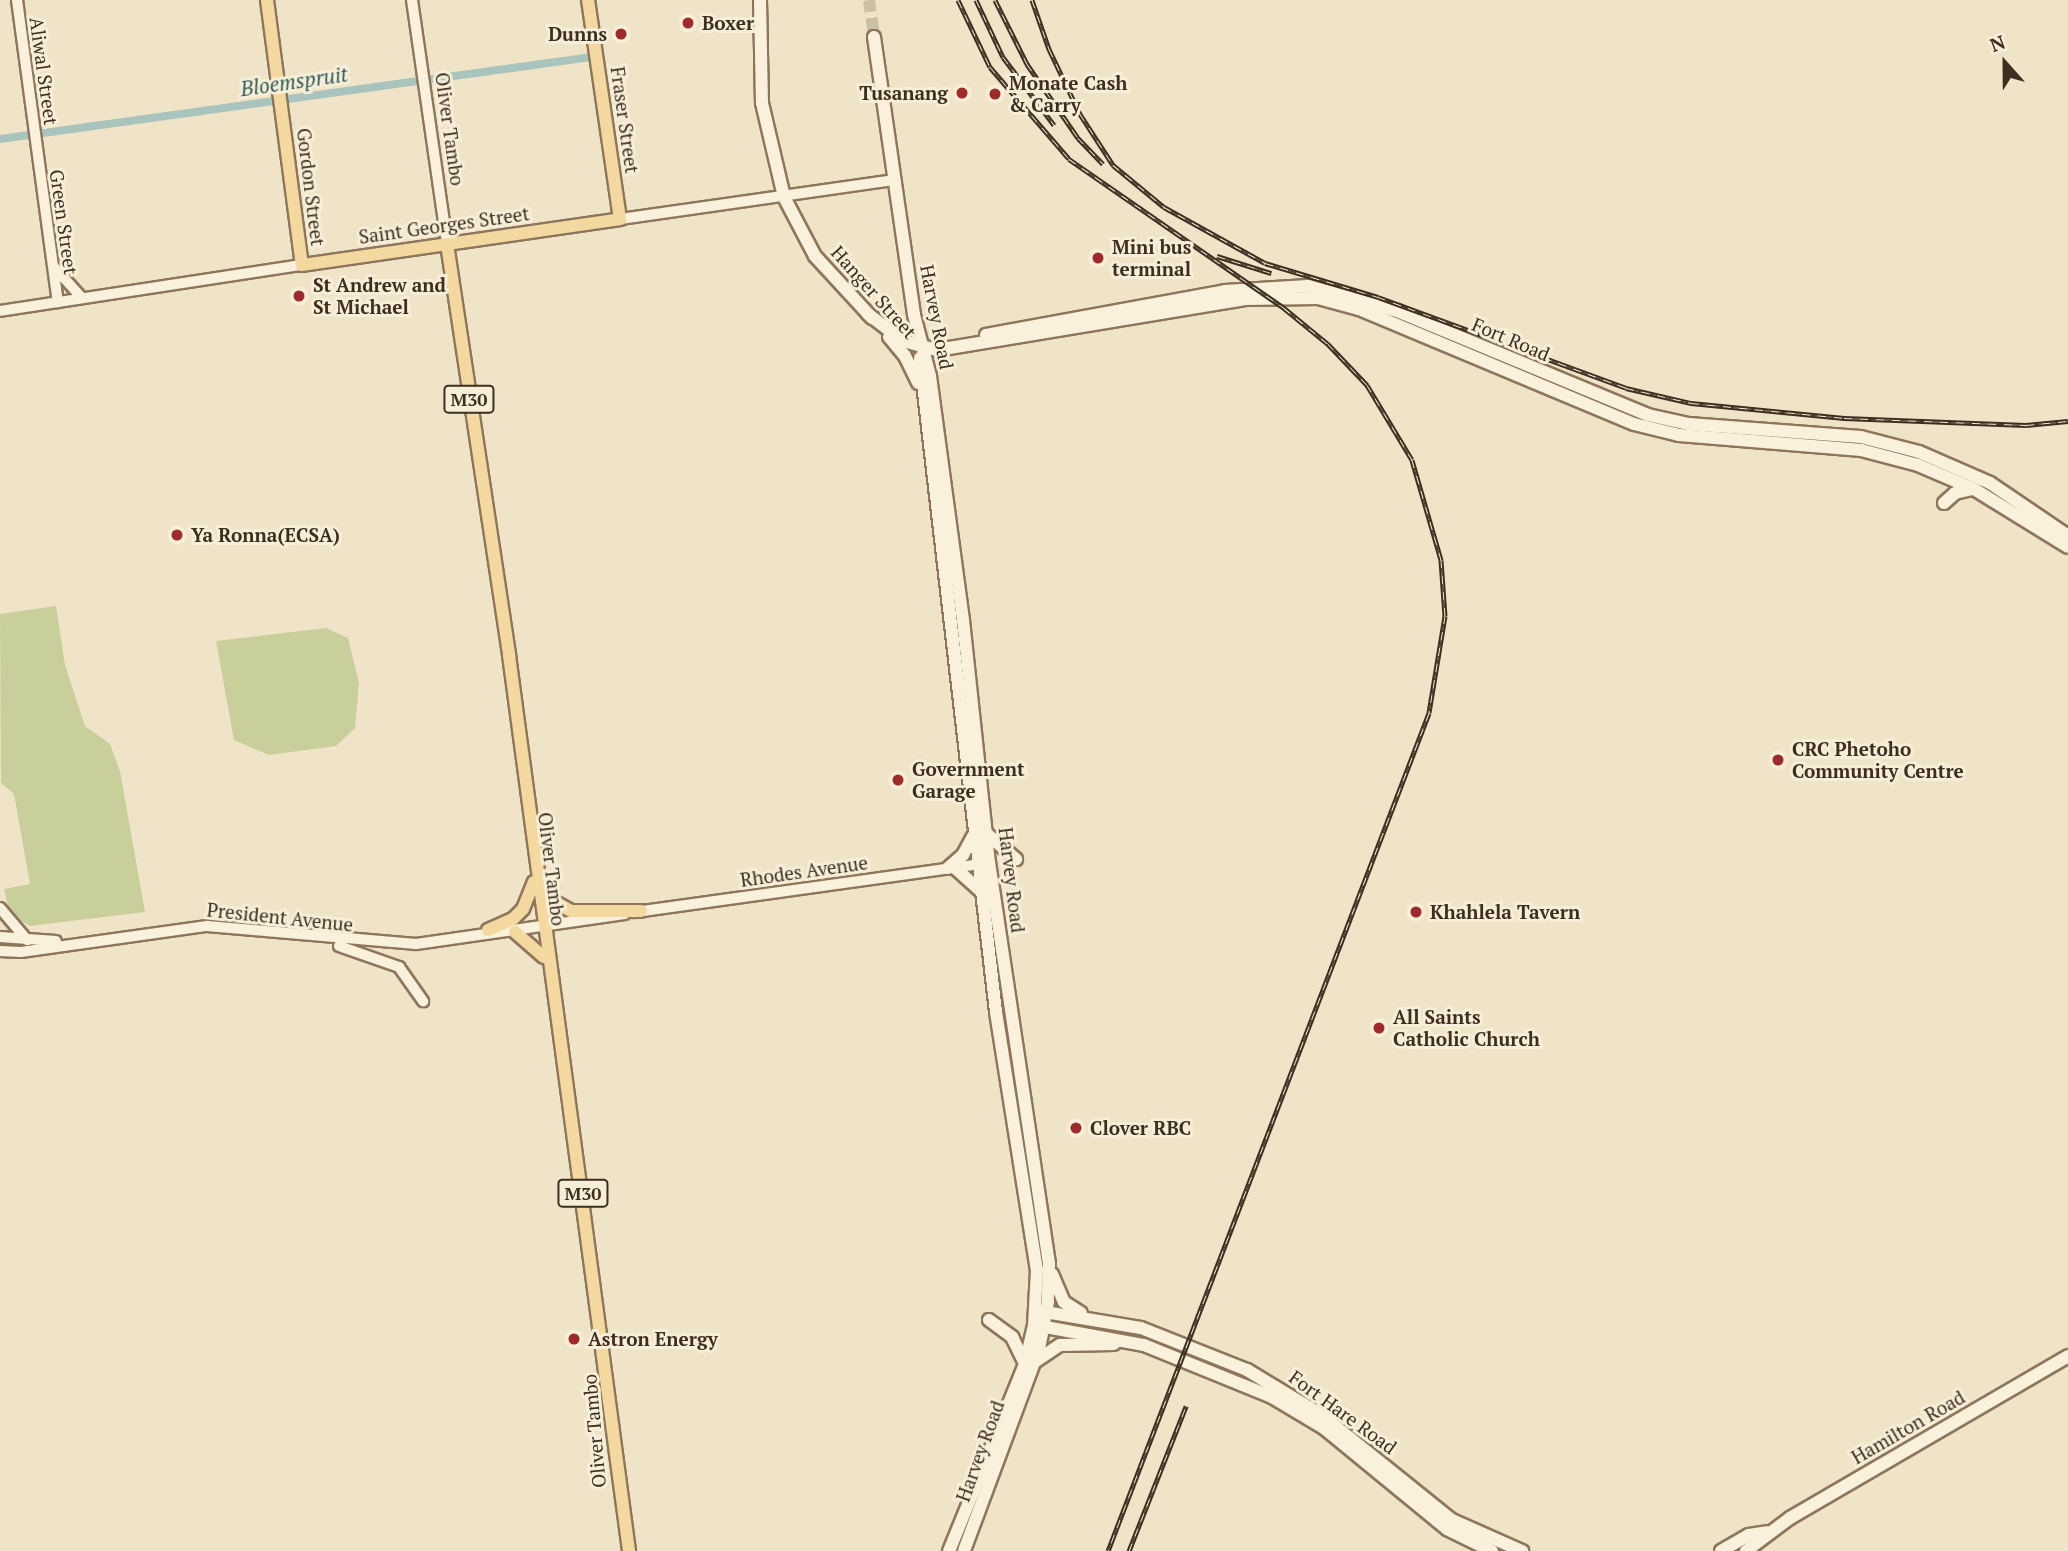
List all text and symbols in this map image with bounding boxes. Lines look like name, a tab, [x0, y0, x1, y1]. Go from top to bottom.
place label: Boxer	[702, 12, 754, 34]
marker: Boxer	[680, 15, 696, 31]
street label: Aliwal Street	[25, 16, 63, 126]
place label: Dunns	[548, 23, 607, 45]
marker: Dunns	[613, 26, 629, 42]
north arrow	[1970, 28, 2040, 98]
text: N	[1986, 29, 2008, 57]
water label: Bloemspruit	[239, 61, 349, 101]
street label: Fraser Street	[606, 65, 644, 175]
street label: Oliver Tambo	[431, 71, 469, 187]
place label: Monate Cash & Carry	[1009, 72, 1127, 116]
place label: Tusanang	[859, 82, 948, 104]
marker: Tusanang	[954, 85, 970, 101]
marker: Monate Cash & Carry	[987, 86, 1003, 102]
street label: Gordon Street	[292, 127, 330, 247]
street label: Green Street	[45, 168, 83, 276]
street label: Saint Georges Street	[357, 202, 531, 248]
place label: Mini bus terminal	[1112, 236, 1191, 280]
street label: Hanger Street	[826, 241, 922, 343]
marker: Mini bus terminal	[1090, 250, 1106, 266]
street label: Harvey Road	[916, 263, 958, 371]
place label: St Andrew and St Michael	[313, 274, 446, 318]
marker: St Andrew and St Michael	[291, 288, 307, 304]
street label: Fort Road	[1469, 312, 1553, 366]
road number: M30	[443, 384, 495, 414]
place label: Ya Ronna(ECSA)	[191, 524, 340, 546]
marker: Ya Ronna(ECSA)	[169, 527, 185, 543]
place label: CRC Phetoho Community Centre	[1792, 738, 1964, 782]
marker: CRC Phetoho Community Centre	[1770, 752, 1786, 768]
place label: Government Garage	[912, 758, 1025, 802]
marker: Government Garage	[890, 772, 906, 788]
street label: Oliver Tambo	[534, 811, 570, 927]
street label: Harvey Road	[994, 826, 1030, 934]
street label: Rhodes Avenue	[739, 851, 869, 891]
street label: President Avenue	[206, 898, 354, 936]
place label: Khahlela Tavern	[1430, 901, 1580, 923]
marker: Khahlela Tavern	[1408, 904, 1424, 920]
place label: All Saints Catholic Church	[1393, 1006, 1540, 1050]
marker: All Saints Catholic Church	[1371, 1020, 1387, 1036]
place label: Clover RBC	[1090, 1117, 1191, 1139]
marker: Clover RBC	[1068, 1120, 1084, 1136]
road number: M30	[557, 1178, 609, 1208]
place label: Astron Energy	[588, 1328, 718, 1350]
marker: Astron Energy	[566, 1331, 582, 1347]
street label: Fort Hare Road	[1285, 1365, 1401, 1459]
street label: Oliver Tambo	[578, 1373, 610, 1489]
street label: Hamilton Road	[1847, 1385, 1969, 1469]
street label: Harvey Road	[951, 1397, 1009, 1505]

